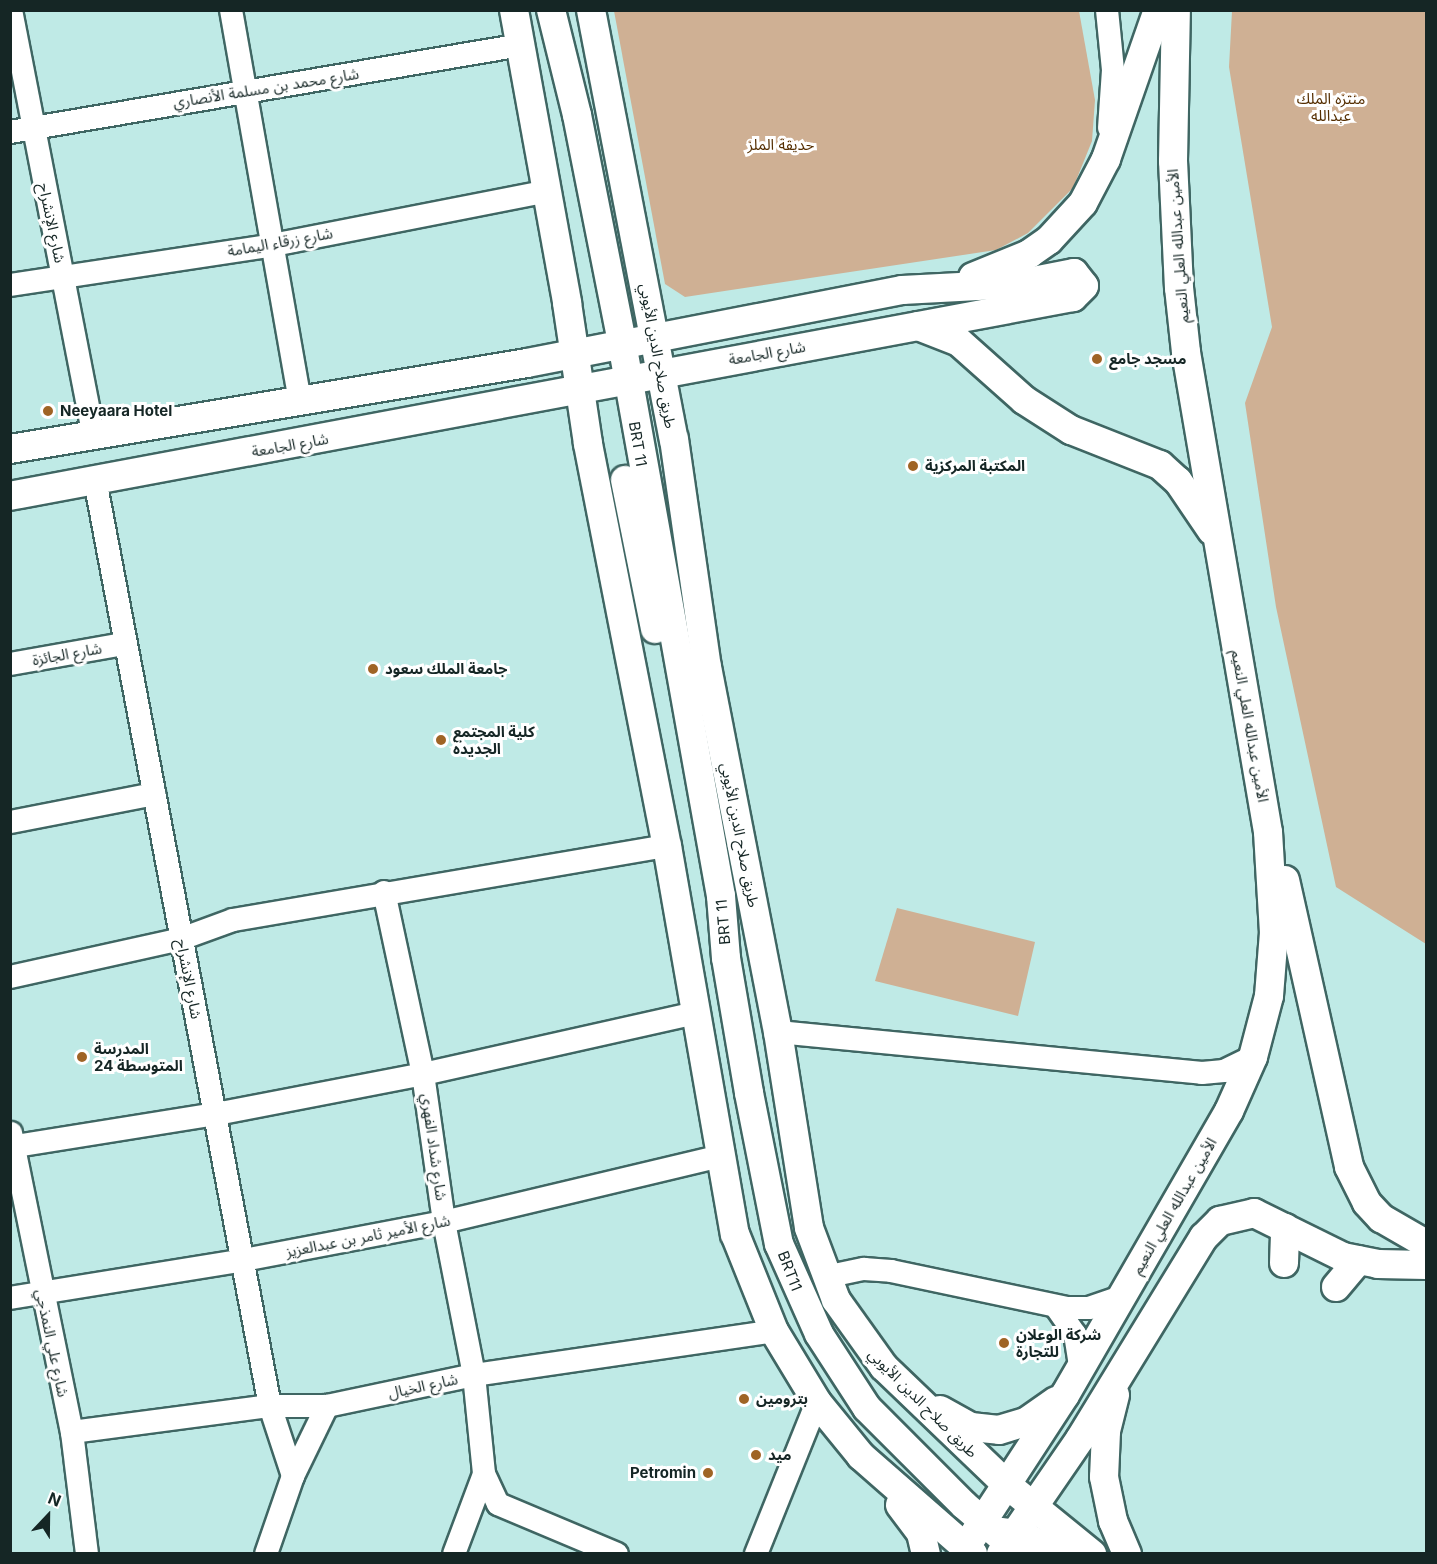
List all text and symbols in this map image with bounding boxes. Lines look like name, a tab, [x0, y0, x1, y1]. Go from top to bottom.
street label: شارع محمد بن مسلمة الأنصاري	[172, 64, 360, 112]
park label: منتزه الملك عبدالله	[1297, 89, 1365, 124]
park label: حديقة الملز	[748, 136, 814, 154]
street label: الأمين عبدالله العلي النعيم	[1164, 168, 1192, 324]
street label: شارع الإنشراح	[35, 181, 69, 265]
street label: شارع زرقاء اليمامة	[226, 224, 334, 260]
street label: طريق صلاح الدين الأيوبي	[636, 282, 680, 430]
street label: شارع الجامعة	[727, 337, 807, 369]
place label: مسجد جامع	[1109, 350, 1186, 368]
marker: مسجد جامع	[1090, 352, 1104, 366]
place label: Neeyaara Hotel	[60, 402, 172, 420]
marker: Neeyaara Hotel	[41, 404, 55, 418]
street label: BRT 11	[625, 420, 651, 468]
street label: شارع الجامعة	[250, 429, 330, 461]
place label: المكتبة المركزية	[925, 457, 1025, 475]
marker: المكتبة المركزية	[906, 459, 920, 473]
street label: شارع الجائزة	[31, 639, 103, 669]
street label: الأمين عبدالله العلي النعيم	[1228, 648, 1272, 804]
place label: جامعة الملك سعود	[385, 660, 507, 678]
marker: جامعة الملك سعود	[366, 662, 380, 676]
place label: كلية المجتمع الجديده	[453, 722, 535, 757]
marker: كلية المجتمع الجديده	[434, 733, 448, 747]
street label: طريق صلاح الدين الأيوبي	[717, 761, 763, 909]
street label: BRT 11	[712, 899, 734, 945]
street label: شارع الإنشراح	[172, 937, 206, 1021]
place label: المدرسة المتوسطة 24	[94, 1039, 183, 1074]
marker: المدرسة المتوسطة 24	[75, 1050, 89, 1064]
street label: شارع شداد الفهري	[418, 1092, 450, 1202]
street label: الأمين عبدالله العلي النعيم	[1128, 1135, 1220, 1277]
street label: شارع الأمير ثامر بن عبدالعزيز	[284, 1211, 452, 1261]
street label: BRT11	[774, 1248, 806, 1294]
street label: شارع علي النمذجي	[32, 1287, 72, 1399]
place label: شركة الوعلان للتجارة	[1016, 1325, 1101, 1360]
marker: شركة الوعلان للتجارة	[997, 1336, 1011, 1350]
street label: طريق صلاح الدين الأيوبي	[865, 1345, 981, 1461]
street label: شارع الخيال	[386, 1370, 460, 1402]
place label: بترومين	[756, 1390, 808, 1408]
marker: بترومين	[737, 1392, 751, 1406]
place label: ميد	[768, 1446, 791, 1464]
marker: ميد	[749, 1448, 763, 1462]
place label: Petromin	[630, 1464, 696, 1482]
marker: Petromin	[701, 1466, 715, 1480]
north arrow	[18, 1486, 78, 1546]
text: N	[45, 1488, 64, 1511]

